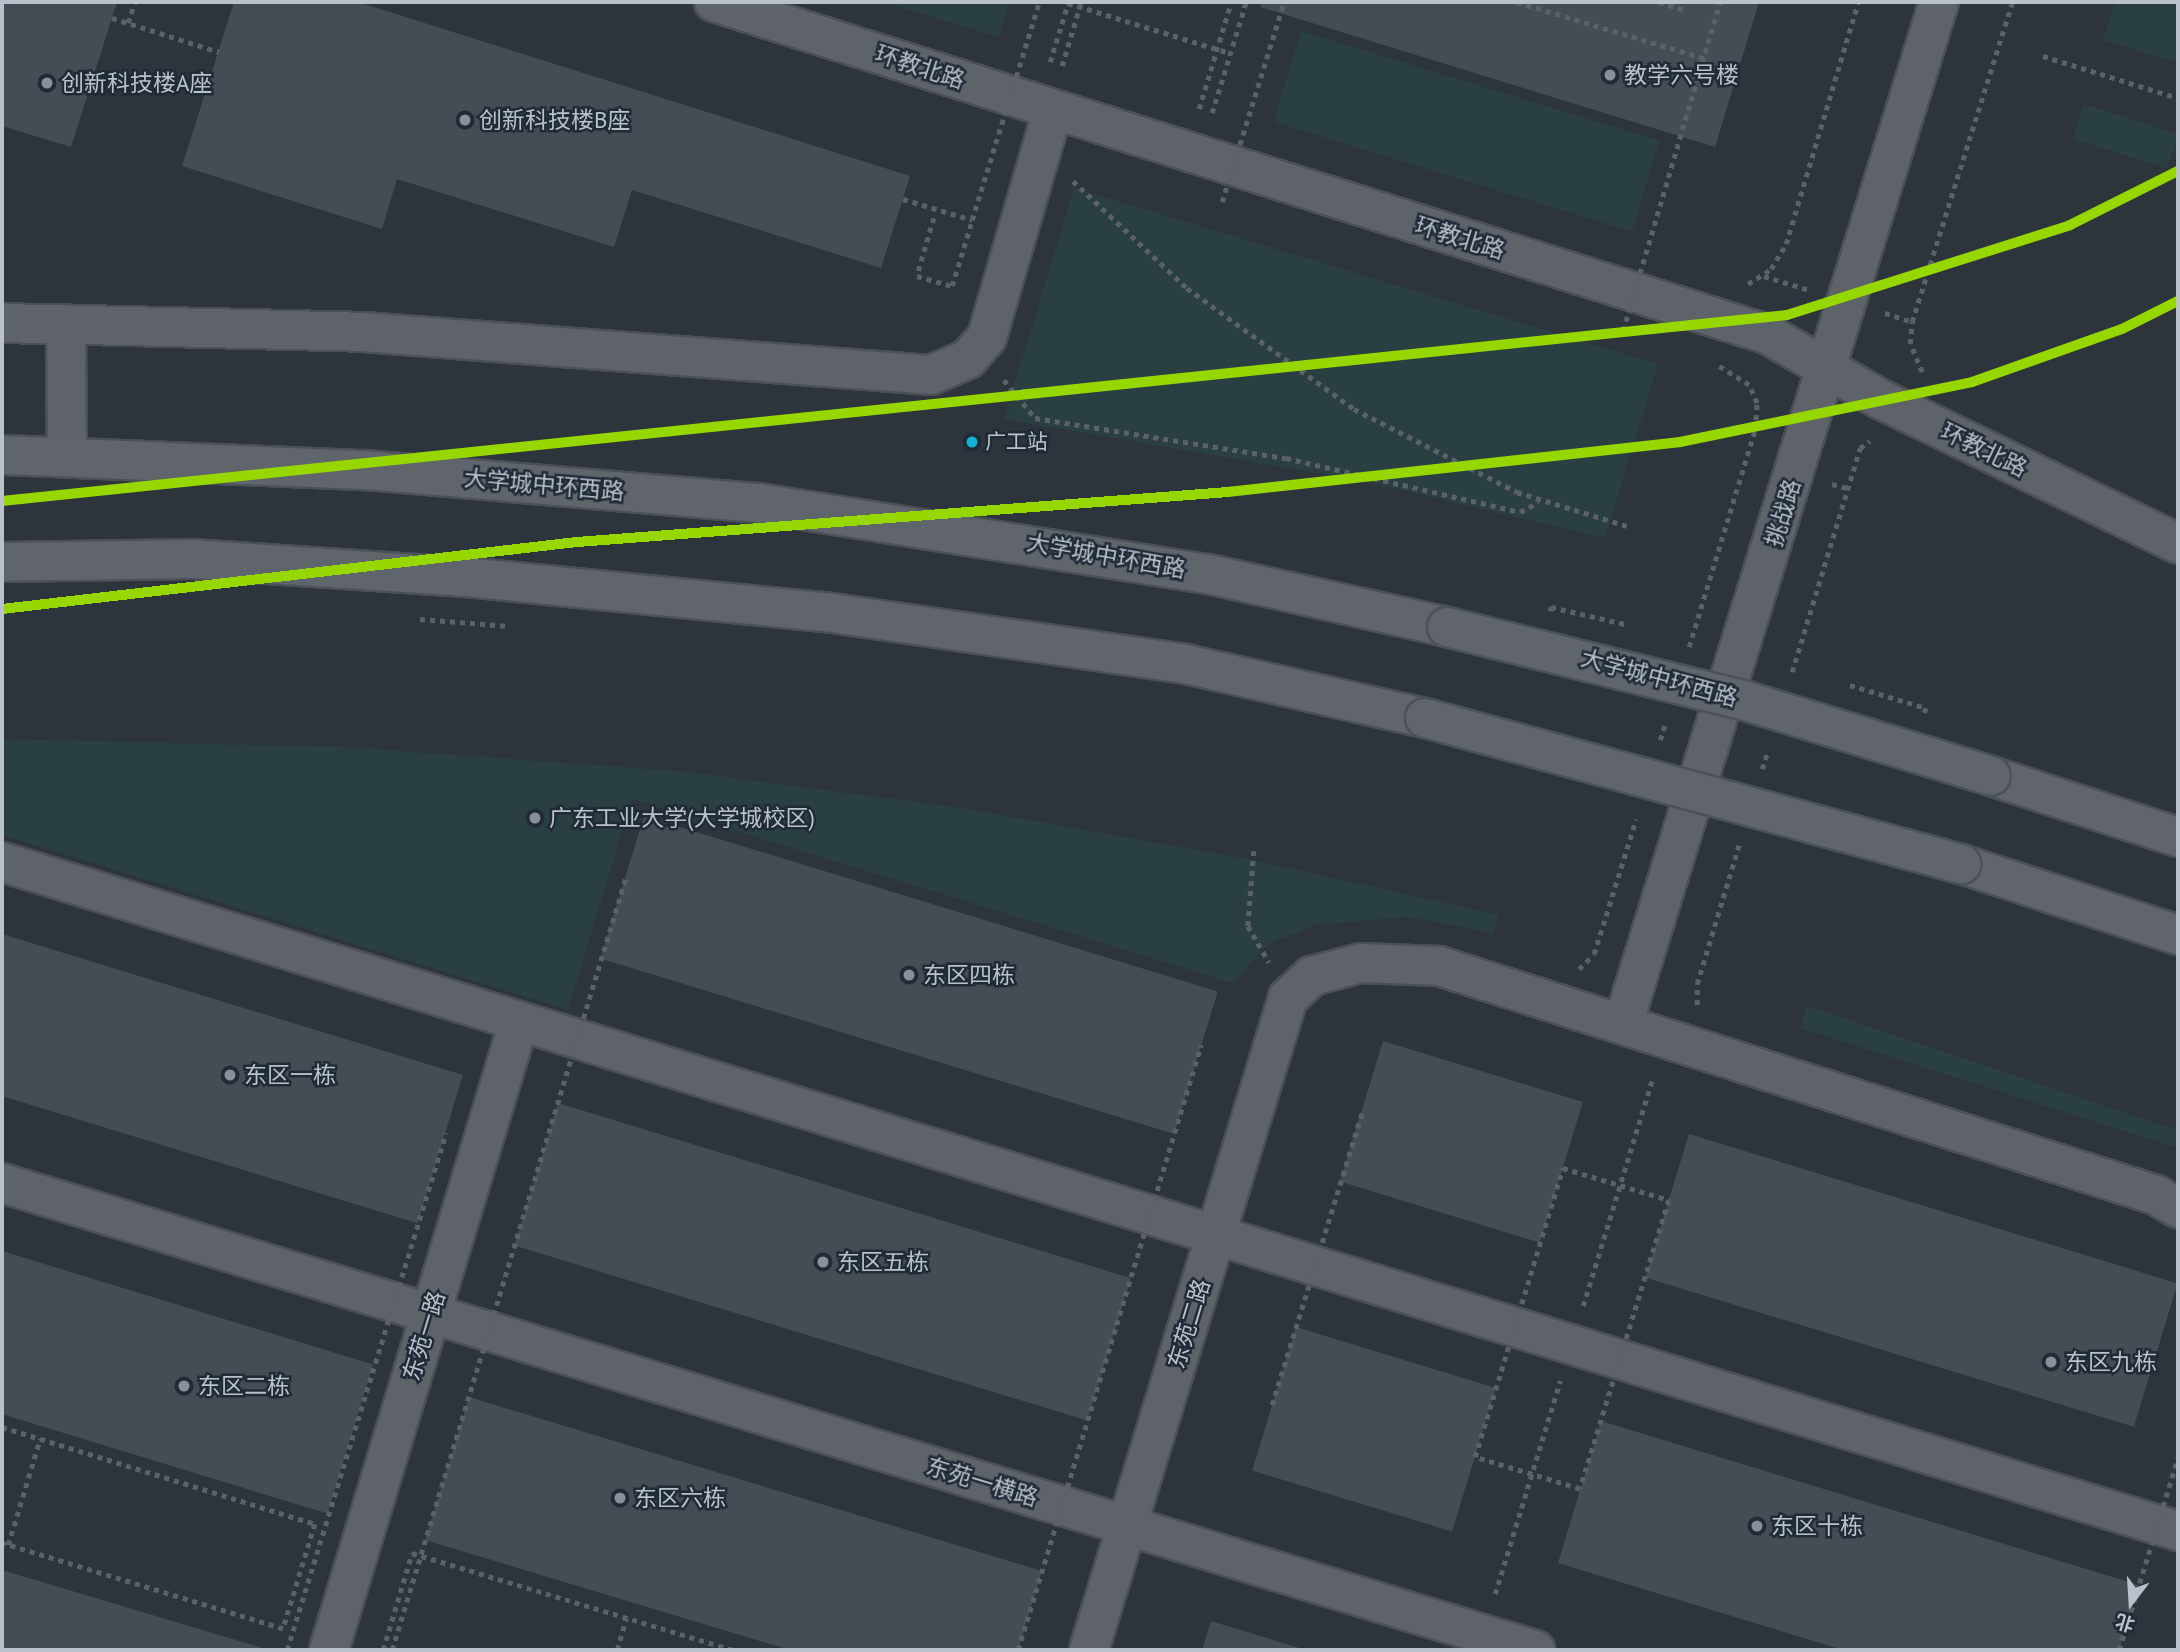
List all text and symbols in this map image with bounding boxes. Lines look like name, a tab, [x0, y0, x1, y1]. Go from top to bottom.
street label: 环教北路	[872, 40, 968, 94]
place label: 教学六号楼	[1624, 61, 1739, 89]
marker: 教学六号楼	[1602, 67, 1618, 83]
place label: 创新科技楼A座	[61, 69, 212, 97]
marker: 创新科技楼A座	[39, 75, 55, 91]
place label: 创新科技楼B座	[479, 106, 630, 134]
marker: 创新科技楼B座	[457, 112, 473, 128]
street label: 环教北路	[1412, 211, 1508, 265]
street label: 环教北路	[1937, 417, 2031, 483]
place label: 广工站	[985, 429, 1048, 455]
marker: 广工站	[965, 435, 979, 449]
street label: 大学城中环西路	[463, 464, 625, 506]
street label: 挑战路	[1760, 476, 1806, 550]
street label: 大学城中环西路	[1024, 528, 1188, 584]
street label: 大学城中环西路	[1578, 644, 1740, 712]
place label: 广东工业大学(大学城校区)	[549, 804, 815, 832]
marker: 广东工业大学(大学城校区)	[527, 810, 543, 826]
place label: 东区四栋	[923, 961, 1015, 989]
marker: 东区四栋	[901, 967, 917, 983]
place label: 东区一栋	[244, 1061, 336, 1089]
marker: 东区一栋	[222, 1067, 238, 1083]
place label: 东区五栋	[837, 1248, 929, 1276]
marker: 东区五栋	[815, 1254, 831, 1270]
street label: 东苑二路	[1162, 1276, 1216, 1372]
street label: 东苑一路	[397, 1288, 451, 1384]
place label: 东区九栋	[2065, 1348, 2157, 1376]
marker: 东区九栋	[2043, 1354, 2059, 1370]
place label: 东区二栋	[198, 1372, 290, 1400]
marker: 东区二栋	[176, 1378, 192, 1394]
street label: 东苑一横路	[923, 1452, 1041, 1512]
place label: 东区六栋	[634, 1484, 726, 1512]
marker: 东区六栋	[612, 1490, 628, 1506]
place label: 东区十栋	[1771, 1512, 1863, 1540]
marker: 东区十栋	[1749, 1518, 1765, 1534]
north arrow	[2096, 1568, 2166, 1638]
text: 北	[2112, 1609, 2137, 1637]

